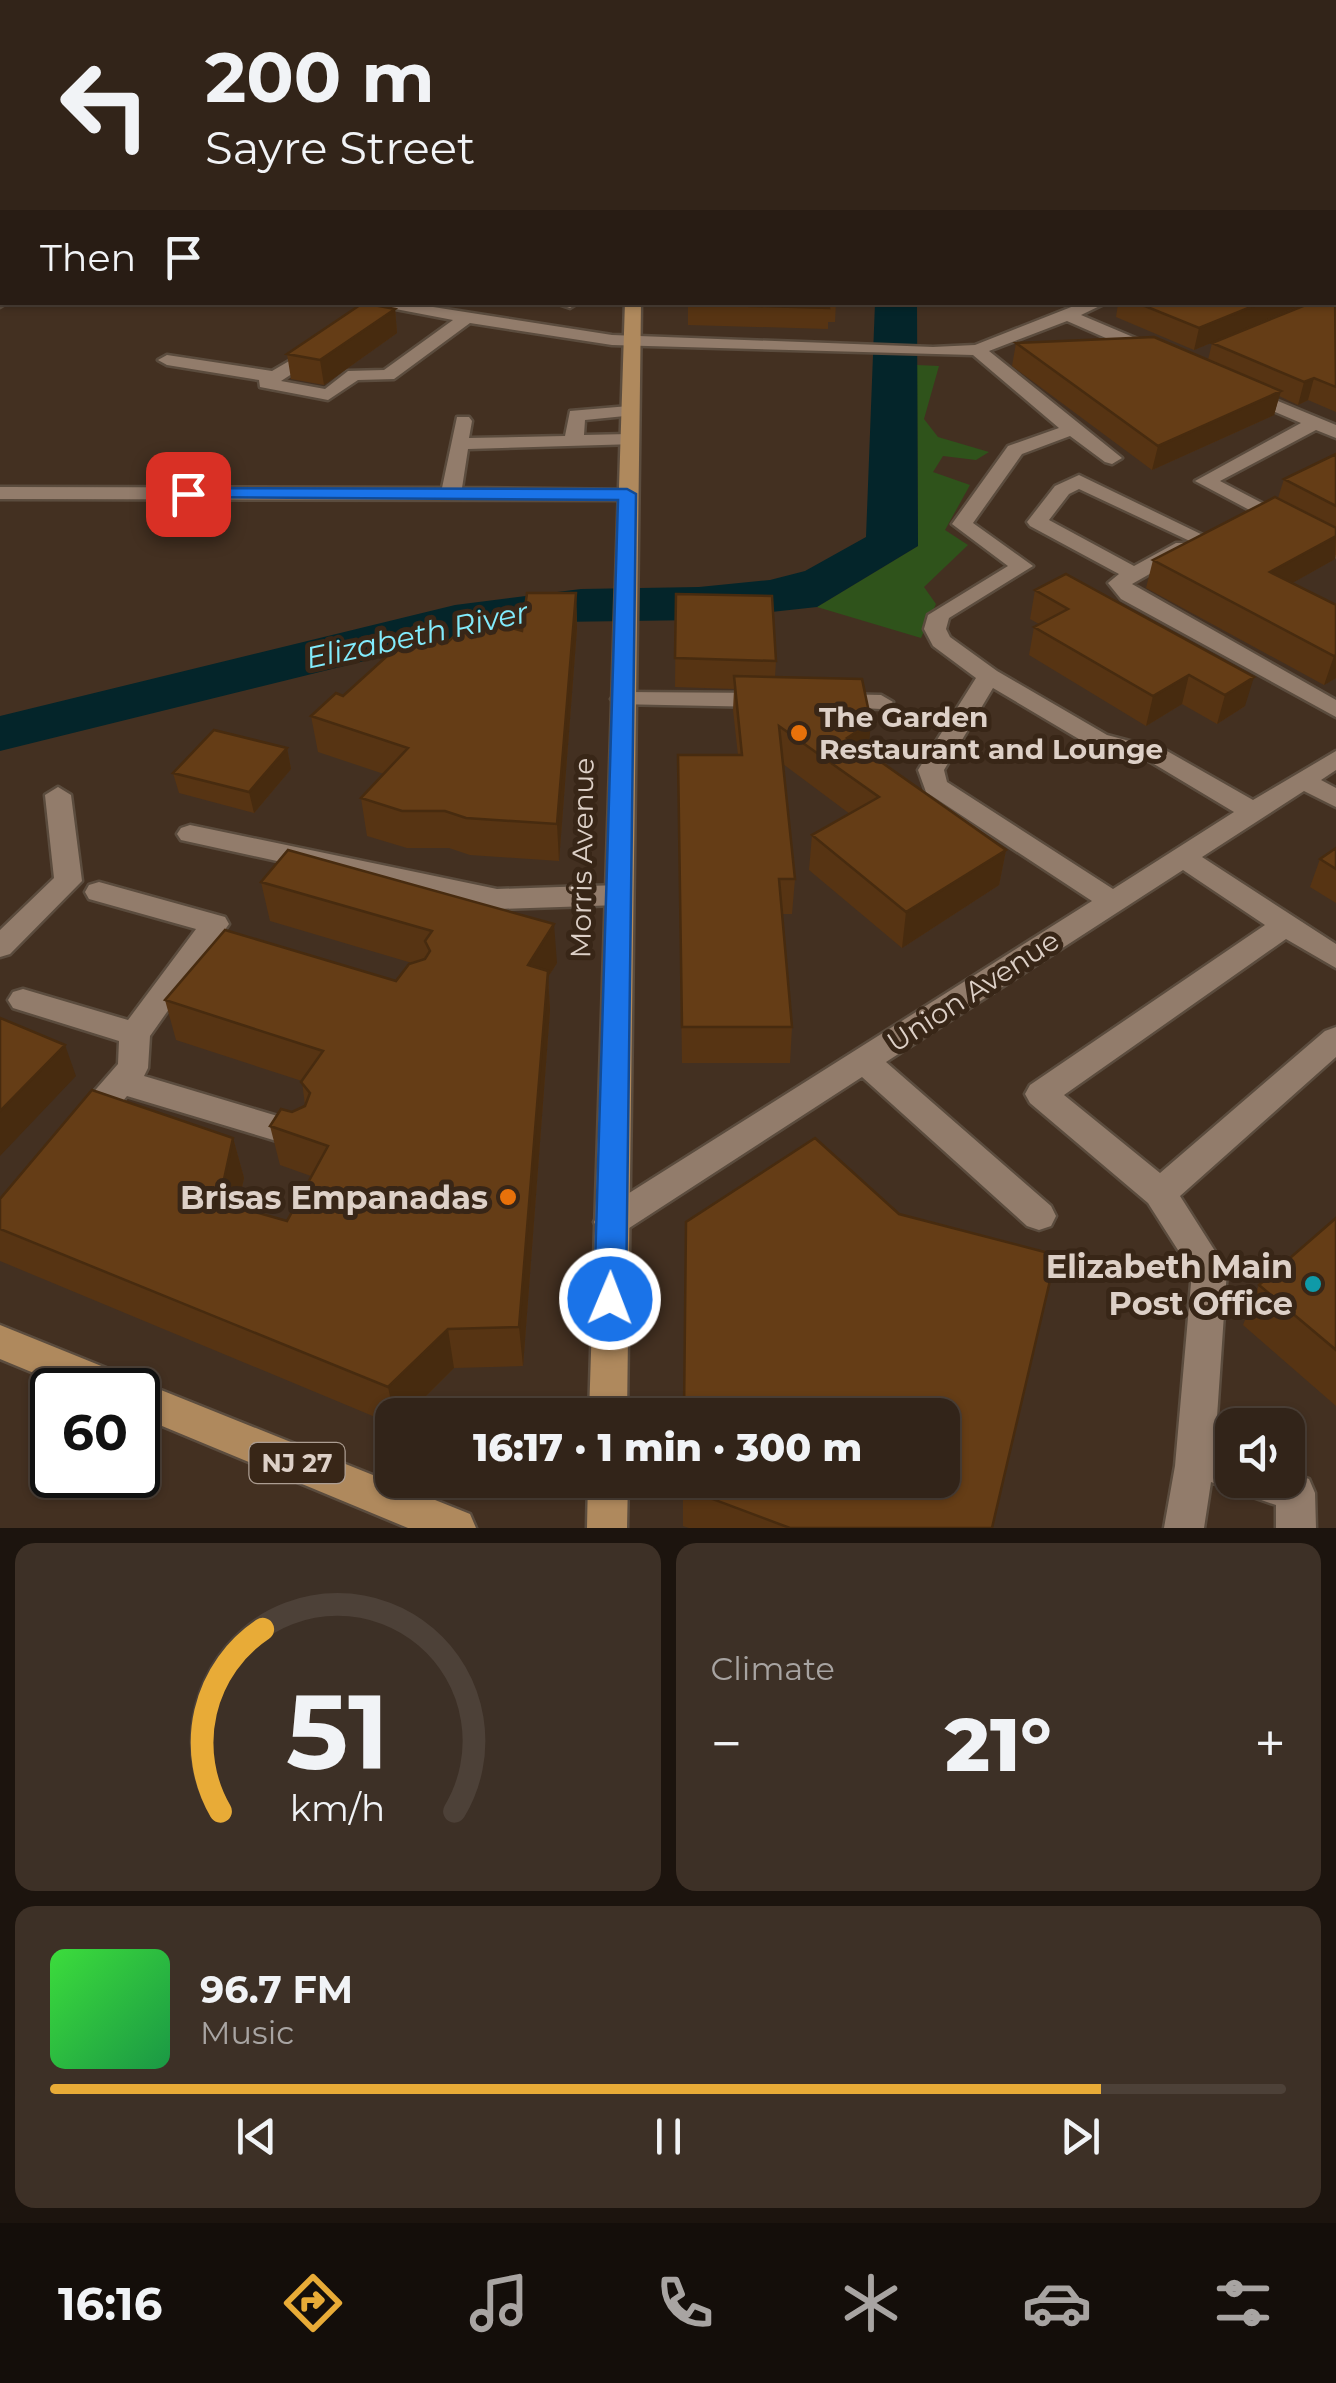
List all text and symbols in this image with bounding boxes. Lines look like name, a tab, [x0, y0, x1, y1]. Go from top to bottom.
text: 200 m	[205, 34, 435, 120]
icon: left	[40, 40, 170, 170]
text: Sayre Street	[205, 120, 475, 175]
icon: arrive	[156, 230, 211, 285]
text: Then	[40, 234, 136, 281]
pin	[146, 452, 231, 537]
icon: arrive	[161, 467, 216, 522]
water label: Elizabeth River	[303, 593, 532, 677]
place label: The Garden Restaurant and Lounge	[819, 700, 1163, 766]
marker: The Garden Restaurant and Lounge	[788, 722, 810, 744]
street label: Morris Avenue	[563, 757, 601, 959]
street label: Union Avenue	[881, 923, 1065, 1059]
place label: Brisas Empanadas	[180, 1178, 488, 1217]
marker: Brisas Empanadas	[497, 1186, 519, 1208]
position arrow	[558, 1247, 662, 1351]
place label: Elizabeth Main Post Office	[1046, 1247, 1293, 1323]
marker: Elizabeth Main Post Office	[1302, 1273, 1324, 1295]
speed limit sign: 60	[30, 1368, 160, 1498]
map controls	[1215, 1408, 1305, 1498]
button: sound	[1215, 1408, 1305, 1498]
text: 16:17 · 1 min · 300 m	[473, 1424, 862, 1471]
road number: NJ 27	[250, 1443, 344, 1483]
text: Climate	[711, 1649, 835, 1688]
text: 51	[286, 1668, 389, 1795]
text: 21°	[945, 1698, 1052, 1790]
text: −	[711, 1710, 742, 1777]
text: +	[1254, 1710, 1286, 1777]
text: km/h	[290, 1786, 385, 1830]
text: 96.7 FM	[200, 1966, 353, 2013]
text: Music	[200, 2013, 294, 2052]
icon: previous	[229, 2109, 284, 2164]
icon: pause	[641, 2109, 696, 2164]
icon: next	[1053, 2109, 1108, 2164]
icon: directions	[278, 2268, 348, 2338]
icon: music	[464, 2268, 534, 2338]
icon: phone	[650, 2268, 720, 2338]
icon: climate	[836, 2268, 906, 2338]
icon: car	[1022, 2268, 1092, 2338]
icon: filters	[1208, 2268, 1278, 2338]
text: 16:16	[58, 2276, 162, 2331]

